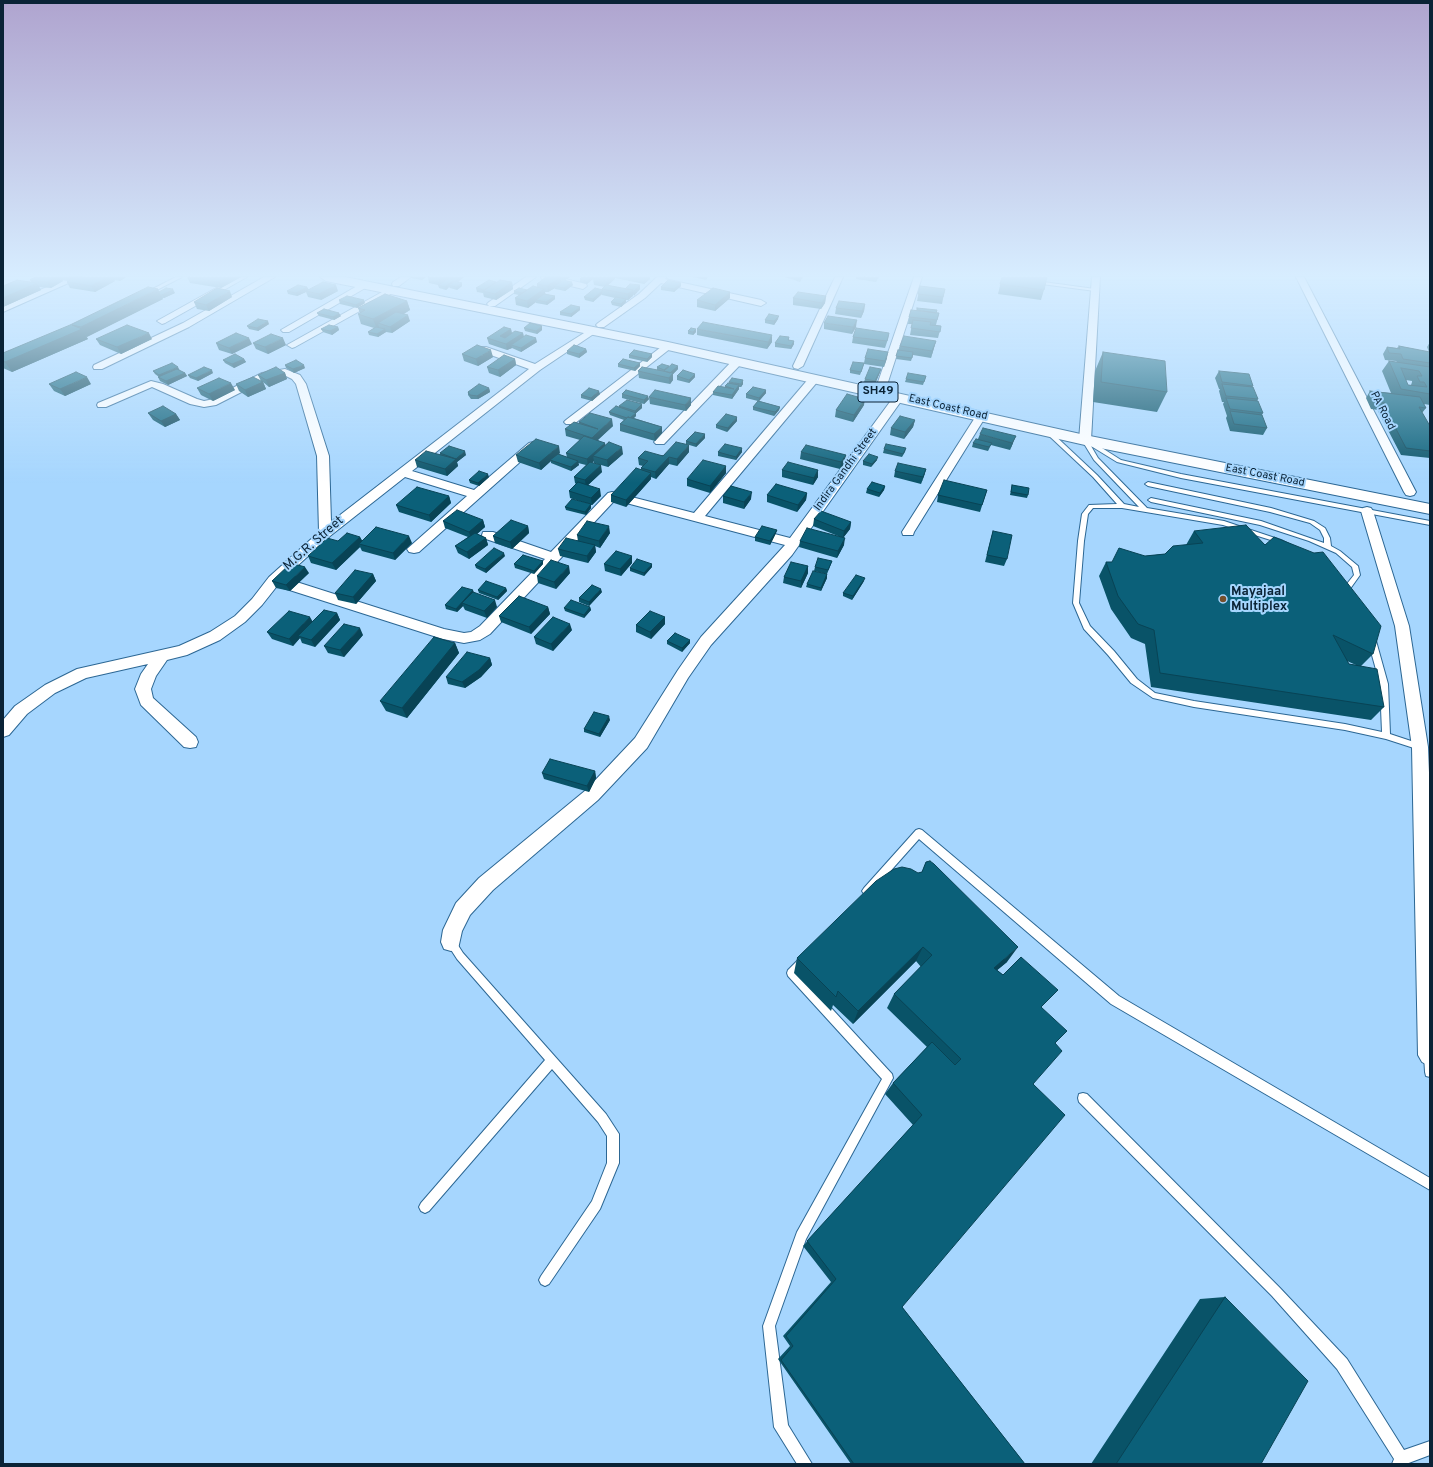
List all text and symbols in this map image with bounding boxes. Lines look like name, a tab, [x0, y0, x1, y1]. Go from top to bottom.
road number: SH49	[858, 382, 898, 402]
street label: PA Road	[1367, 390, 1397, 432]
street label: East Coast Road	[907, 393, 989, 423]
street label: Indira Gandhi Street	[812, 426, 880, 514]
street label: East Coast Road	[1224, 462, 1306, 490]
street label: M.G.R. Street	[281, 514, 347, 574]
place label: Mayajaal Multiplex	[1231, 584, 1287, 615]
marker: Mayajaal Multiplex	[1218, 594, 1228, 604]

